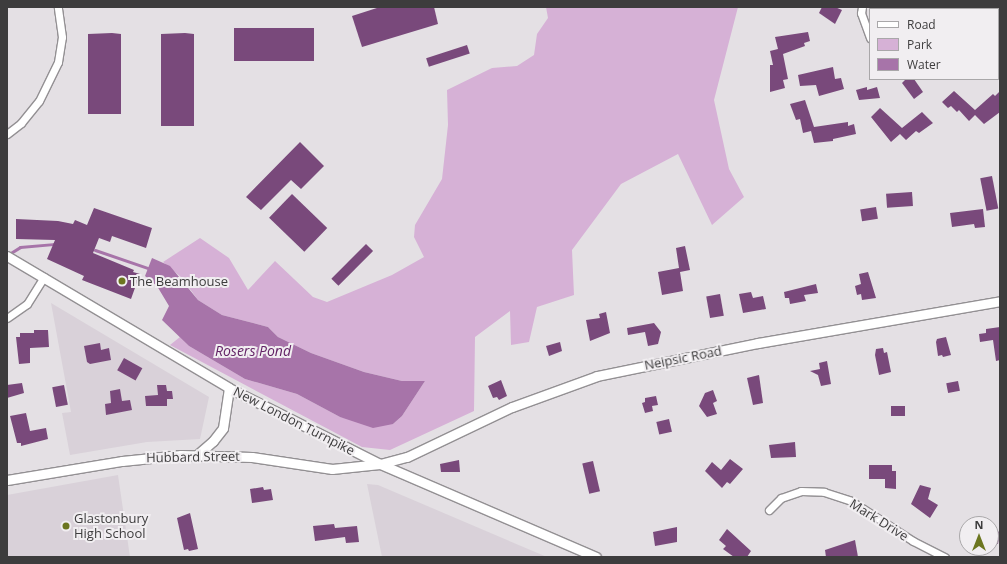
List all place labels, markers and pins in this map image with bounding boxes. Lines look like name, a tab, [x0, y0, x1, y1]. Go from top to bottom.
place label: The Beamhouse	[130, 273, 228, 289]
marker: The Beamhouse	[117, 276, 127, 286]
place label: Glastonbury High School	[74, 511, 148, 542]
marker: Glastonbury High School	[61, 521, 71, 531]

